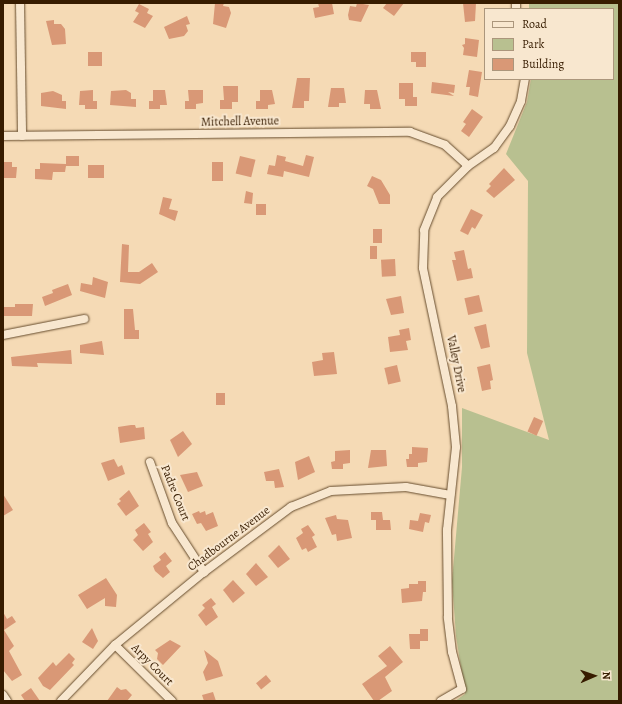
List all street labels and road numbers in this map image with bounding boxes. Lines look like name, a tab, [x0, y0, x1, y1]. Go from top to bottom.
street label: Mitchell Avenue	[201, 114, 279, 130]
street label: Valley Drive	[443, 334, 469, 394]
street label: Padre Court	[157, 463, 193, 523]
street label: Chadbourne Avenue	[185, 503, 273, 575]
street label: Arpy Court	[128, 641, 176, 689]

